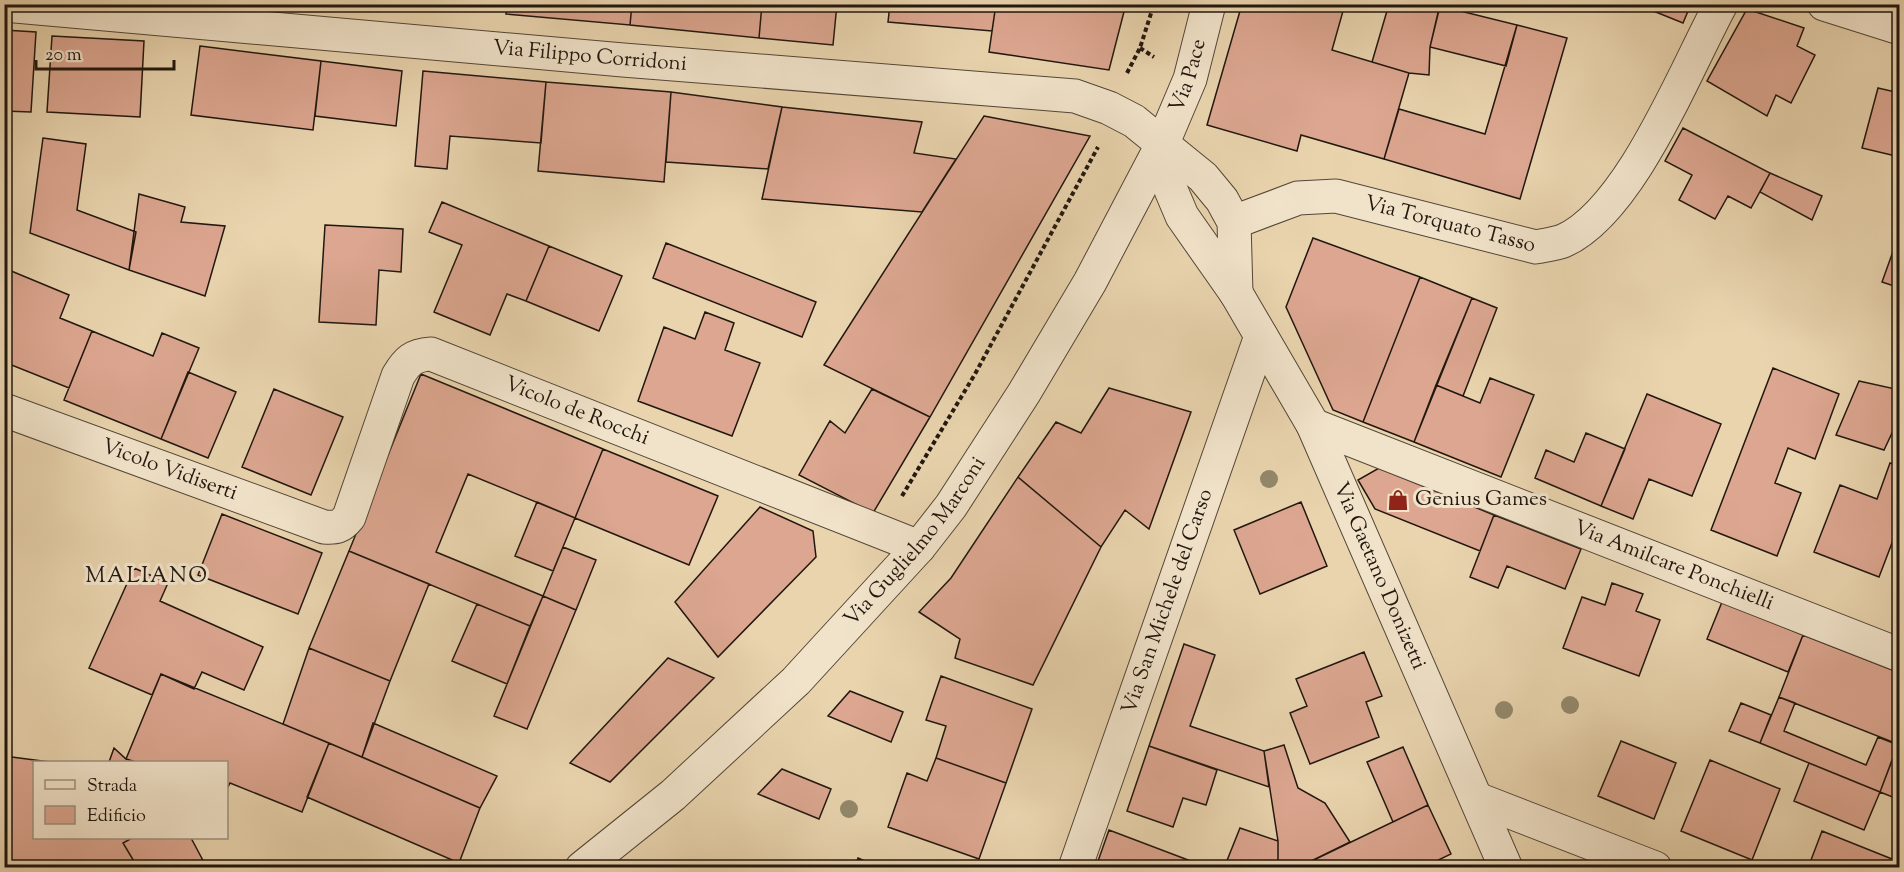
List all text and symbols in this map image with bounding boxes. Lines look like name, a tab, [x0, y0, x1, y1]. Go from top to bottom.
scale bar	[36, 33, 174, 71]
street label: Via Filippo Corridoni	[491, 33, 688, 80]
street label: Via Pace	[1162, 36, 1215, 117]
text: 20 m	[45, 43, 82, 69]
street label: Via Torquato Tasso	[1361, 189, 1538, 261]
street label: Vicolo de Rocchi	[500, 369, 653, 454]
street label: Vicolo Vidiserti	[97, 432, 241, 509]
street label: Via Guglielmo Marconi	[838, 451, 994, 634]
street label: Via Gaetano Donizetti	[1325, 478, 1433, 675]
street label: Via San Michele del Carso	[1115, 485, 1221, 718]
place label: Genius Games	[1415, 485, 1547, 515]
shop icon: Genius Games	[1386, 488, 1410, 512]
street label: Via Amilcare Ponchielli	[1569, 513, 1778, 619]
district label: MALIANO	[85, 561, 209, 593]
legend	[33, 761, 228, 839]
text: Strada	[87, 774, 137, 800]
text: Edificio	[87, 804, 146, 830]

